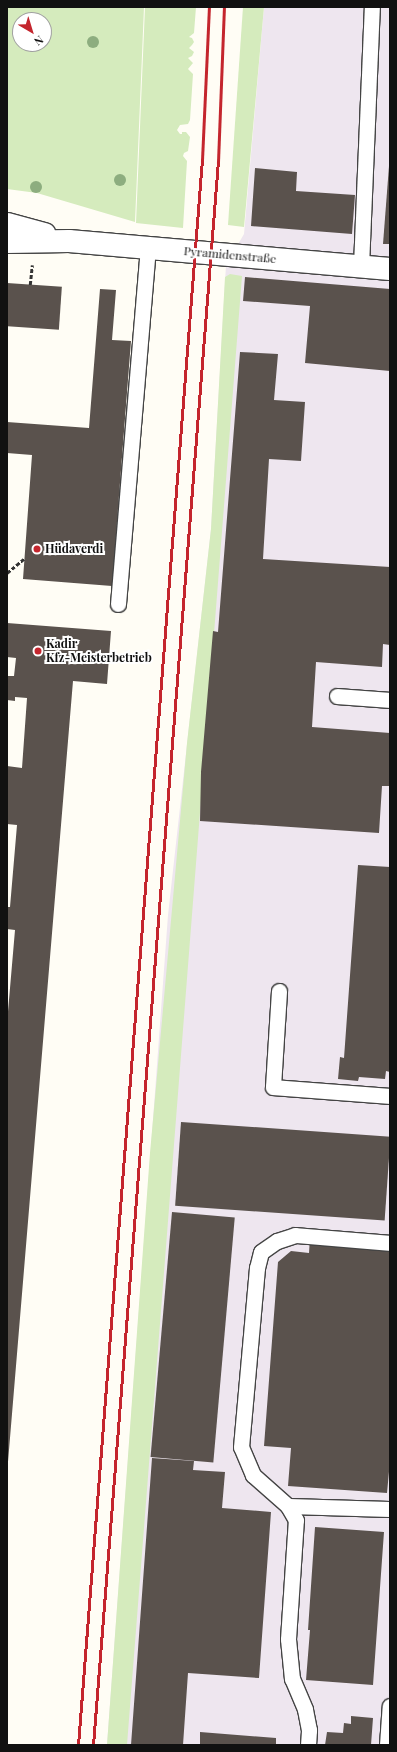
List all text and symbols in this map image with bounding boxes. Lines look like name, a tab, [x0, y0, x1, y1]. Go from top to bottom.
north arrow	[12, 12, 52, 52]
text: N	[31, 33, 47, 49]
street label: Pyramidenstraße	[183, 244, 277, 266]
place label: Hüdaverdi	[45, 542, 103, 556]
marker: Hüdaverdi	[32, 544, 42, 554]
place label: Kadir Kfz-Meisterbetrieb	[46, 637, 152, 665]
marker: Kadir Kfz-Meisterbetrieb	[33, 646, 43, 656]

